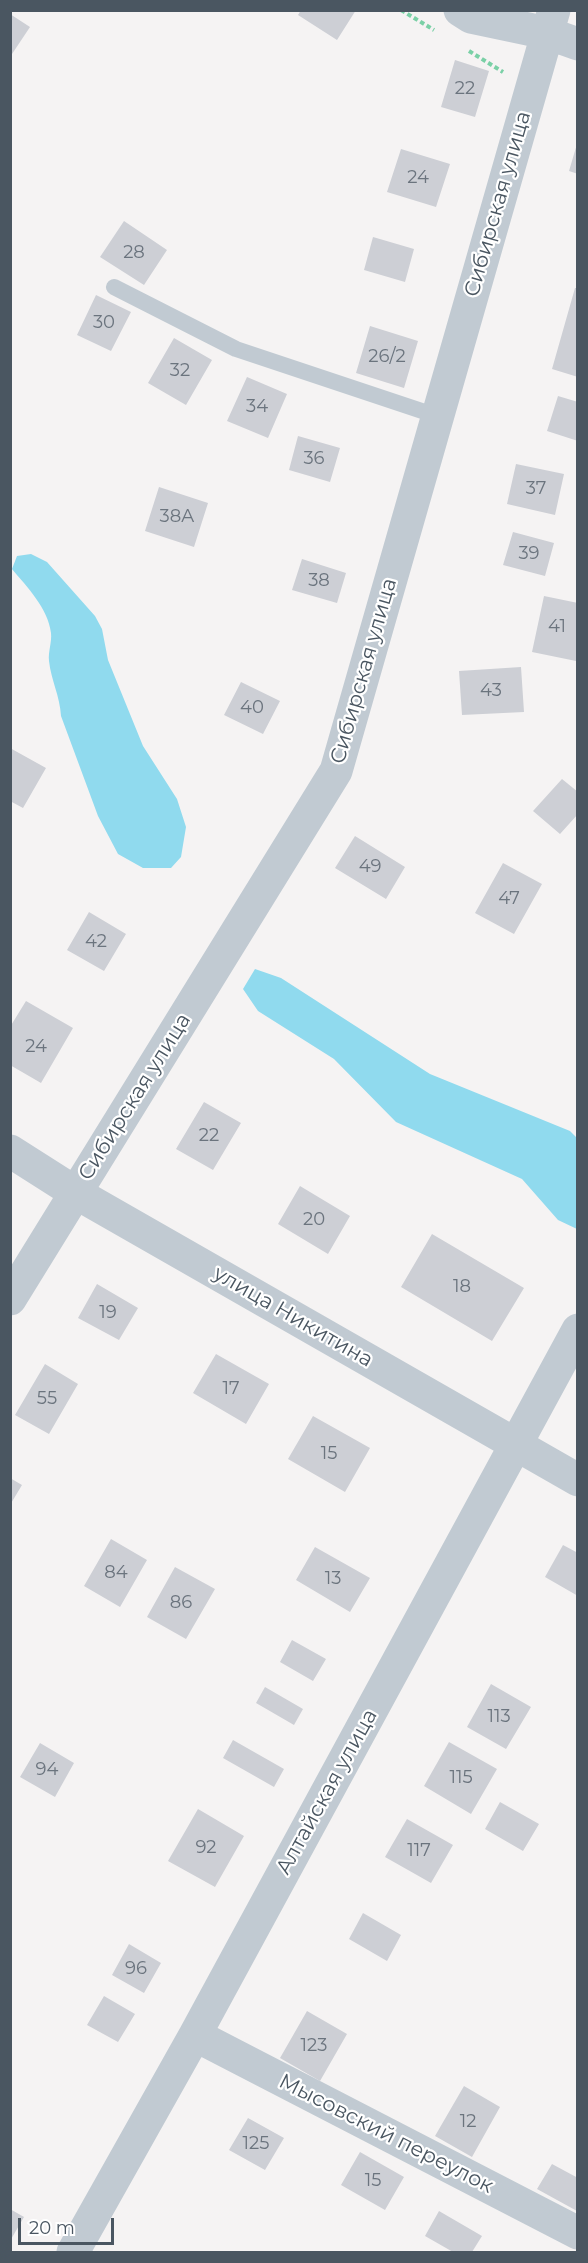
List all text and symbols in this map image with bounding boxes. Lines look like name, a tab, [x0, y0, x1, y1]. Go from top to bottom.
house number: 22	[455, 78, 475, 100]
street label: Сибирская улица	[459, 108, 537, 300]
house number: 24	[407, 167, 429, 189]
house number: 28	[123, 242, 145, 264]
house number: 30	[93, 312, 115, 334]
house number: 26/2	[368, 346, 406, 368]
house number: 32	[170, 360, 190, 382]
house number: 34	[246, 396, 268, 418]
house number: 36	[303, 448, 325, 470]
house number: 37	[526, 478, 546, 500]
house number: 38А	[160, 506, 194, 528]
house number: 39	[518, 543, 540, 565]
house number: 38	[308, 570, 330, 592]
street label: Сибирская улица	[325, 575, 403, 767]
house number: 41	[548, 616, 566, 638]
house number: 43	[480, 680, 502, 702]
house number: 40	[240, 697, 264, 719]
house number: 49	[359, 856, 381, 878]
house number: 47	[498, 888, 520, 910]
house number: 42	[85, 931, 107, 953]
street label: Сибирская улица	[73, 1009, 197, 1185]
house number: 24	[25, 1036, 47, 1058]
house number: 22	[199, 1125, 219, 1147]
house number: 20	[303, 1209, 325, 1231]
street label: улица Никитина	[209, 1261, 377, 1373]
house number: 18	[453, 1276, 471, 1298]
house number: 19	[99, 1302, 117, 1324]
house number: 17	[222, 1378, 240, 1400]
house number: 55	[37, 1388, 57, 1410]
house number: 15	[321, 1443, 337, 1465]
house number: 84	[104, 1562, 128, 1584]
house number: 13	[325, 1568, 341, 1590]
house number: 86	[170, 1592, 192, 1614]
street label: Алтайская улица	[271, 1705, 383, 1879]
house number: 113	[487, 1706, 511, 1728]
house number: 94	[36, 1759, 58, 1781]
house number: 115	[449, 1767, 473, 1789]
house number: 92	[195, 1837, 217, 1859]
house number: 117	[407, 1840, 431, 1862]
house number: 96	[125, 1958, 147, 1980]
house number: 123	[301, 2035, 327, 2057]
street label: Мысовский переулок	[275, 2069, 497, 2199]
house number: 12	[460, 2111, 476, 2133]
house number: 125	[243, 2133, 269, 2155]
house number: 15	[365, 2170, 381, 2192]
scale bar	[21, 2206, 117, 2244]
text: 20 m	[29, 2217, 75, 2239]

